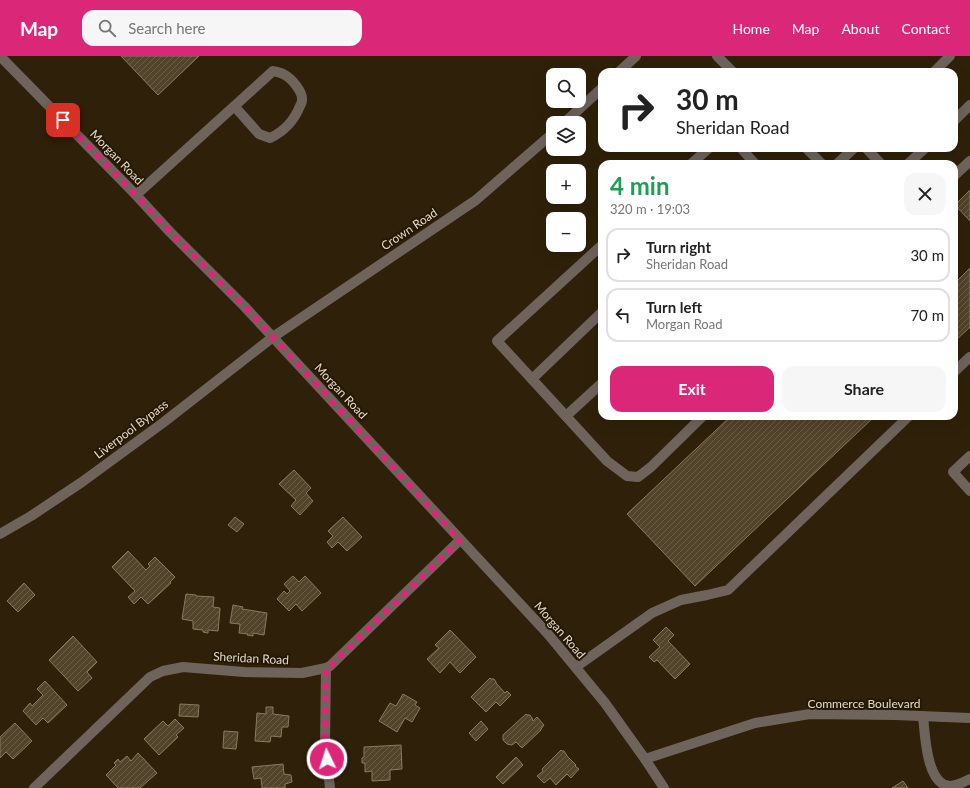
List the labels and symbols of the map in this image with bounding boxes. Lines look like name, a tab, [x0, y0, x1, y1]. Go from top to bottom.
pin	[46, 103, 80, 137]
street label: Morgan Road	[87, 126, 147, 188]
street label: Crown Road	[378, 205, 440, 253]
street label: Morgan Road	[311, 360, 371, 422]
street label: Liverpool Bypass	[91, 396, 171, 462]
street label: Morgan Road	[531, 598, 589, 662]
street label: Sheridan Road	[213, 649, 289, 667]
street label: Commerce Boulevard	[807, 696, 921, 711]
position arrow	[306, 738, 348, 780]

